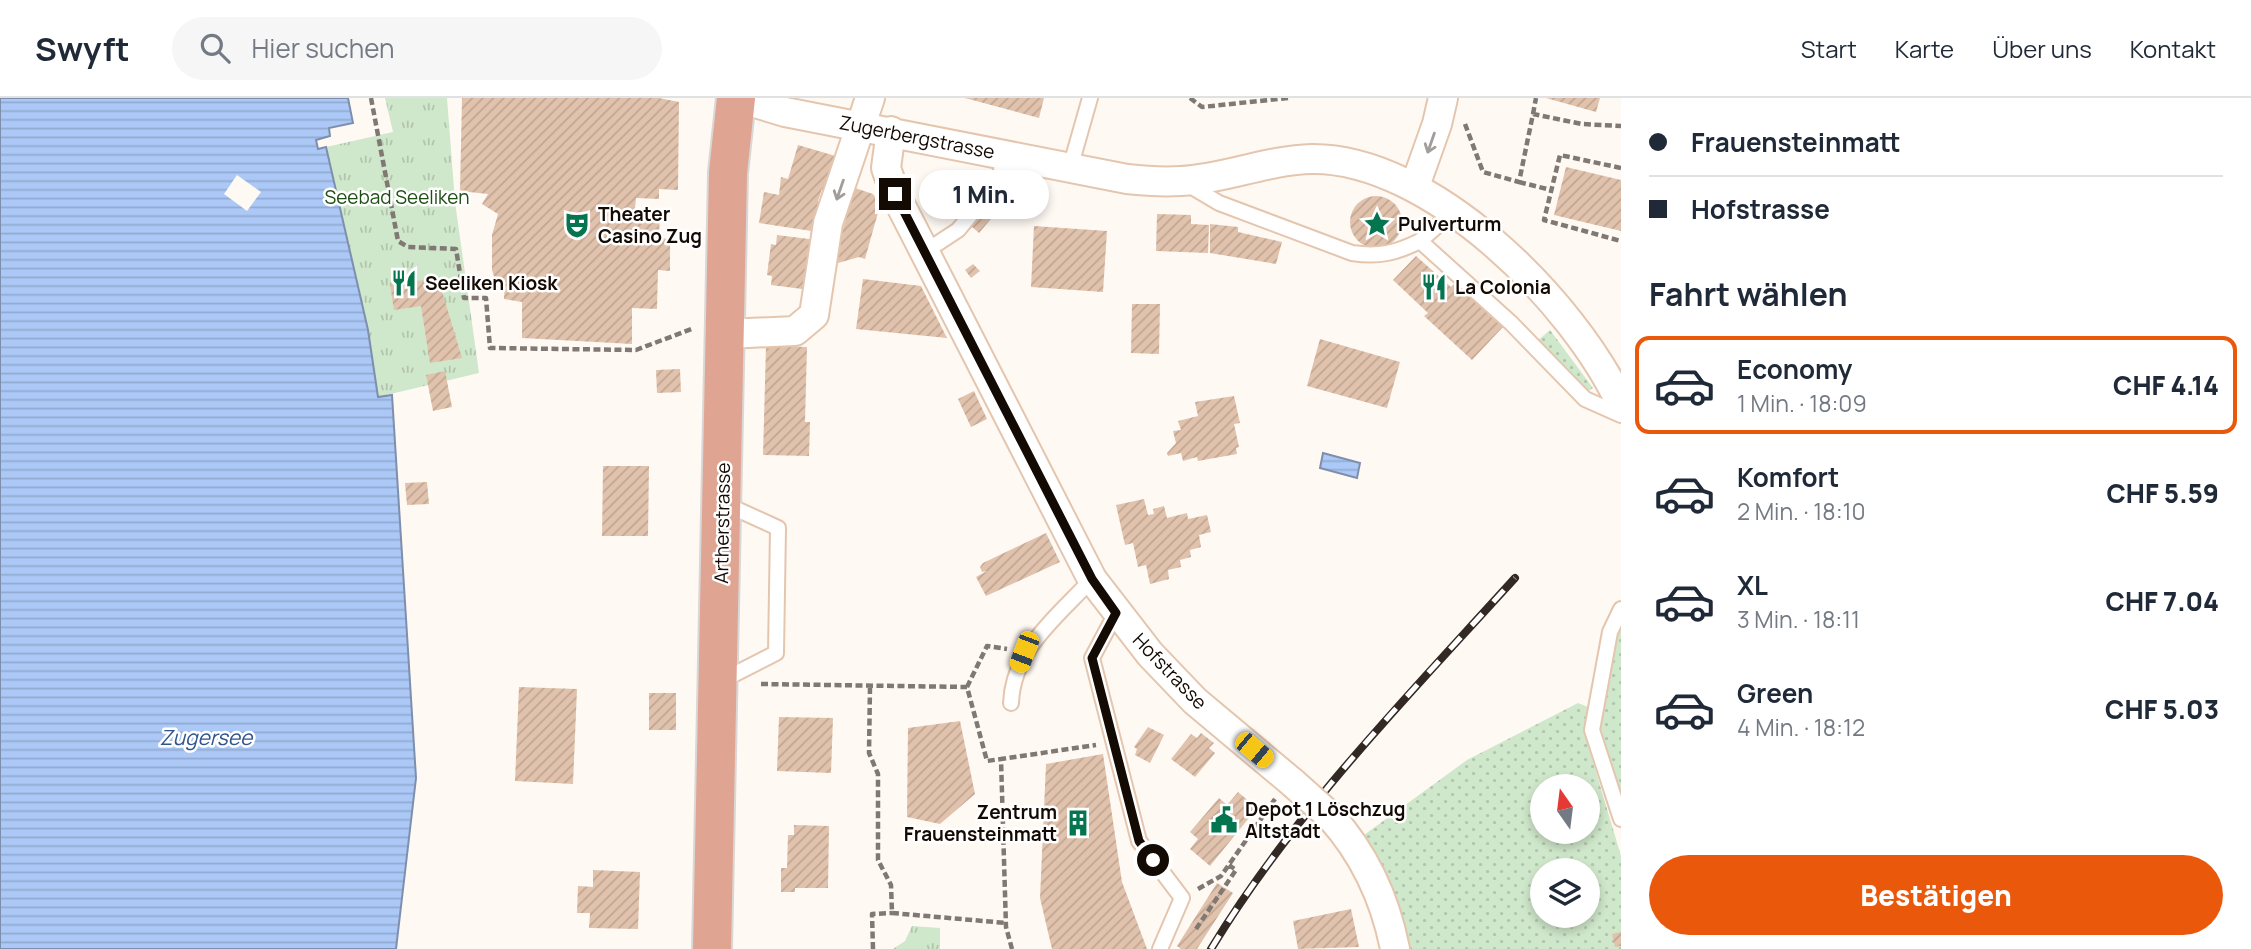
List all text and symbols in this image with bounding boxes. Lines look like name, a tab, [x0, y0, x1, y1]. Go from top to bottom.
search box	[172, 17, 662, 80]
text: Swyft	[35, 26, 130, 71]
icon: search	[196, 29, 234, 67]
text: Hier suchen	[252, 30, 394, 66]
text: Start	[1801, 32, 1857, 65]
text: Karte	[1895, 32, 1954, 65]
text: Über uns	[1992, 32, 2092, 65]
text: Kontakt	[2130, 32, 2216, 65]
street label: Zugerbergstrasse	[837, 109, 997, 165]
text: Frauensteinmatt	[1691, 124, 1901, 160]
one-way arrow	[1424, 131, 1436, 153]
callout: 1 Min.	[920, 170, 1049, 218]
one-way arrow	[832, 178, 845, 200]
route end	[879, 178, 911, 210]
text: 1 Min.	[952, 178, 1016, 210]
park label: Seebad Seeliken	[325, 184, 469, 210]
text: Hofstrasse	[1691, 191, 1830, 227]
place label: Theater Casino Zug	[598, 201, 702, 249]
place icon: Pulverturm	[1362, 209, 1392, 239]
theatre icon: Theater Casino Zug	[562, 210, 592, 240]
place label: Pulverturm	[1398, 211, 1501, 237]
restaurant icon: Seeliken Kiosk	[389, 268, 419, 298]
place label: Seeliken Kiosk	[425, 270, 558, 296]
restaurant icon: La Colonia	[1419, 272, 1449, 302]
text: Fahrt wählen	[1649, 272, 1848, 316]
place label: La Colonia	[1455, 274, 1551, 300]
text: Economy	[1737, 351, 1852, 387]
icon: car	[1653, 354, 1716, 417]
text: CHF 4.14	[2113, 367, 2219, 403]
text: 1 Min. · 18:09	[1737, 387, 1867, 419]
text: Komfort	[1737, 459, 1839, 495]
street label: Artherstrasse	[708, 462, 736, 584]
icon: car	[1653, 462, 1716, 525]
text: CHF 5.59	[2106, 475, 2219, 511]
text: 2 Min. · 18:10	[1737, 495, 1866, 527]
text: XL	[1737, 567, 1768, 603]
icon: car	[1653, 570, 1716, 633]
text: CHF 7.04	[2106, 583, 2219, 619]
text: 3 Min. · 18:11	[1737, 603, 1860, 635]
street label: Hofstrasse	[1127, 627, 1213, 715]
car	[1007, 629, 1042, 675]
text: Green	[1737, 675, 1813, 711]
icon: car	[1653, 678, 1716, 741]
text: CHF 5.03	[2105, 691, 2219, 727]
text: 4 Min. · 18:12	[1737, 711, 1865, 743]
water label: Zugersee	[160, 723, 254, 751]
car	[1232, 728, 1277, 772]
north arrow	[1530, 774, 1600, 844]
map controls	[1530, 774, 1600, 928]
place label: Depot 1 Löschzug Altstadt	[1245, 796, 1406, 844]
place label: Zentrum Frauensteinmatt	[904, 799, 1057, 847]
public building icon: Depot 1 Löschzug Altstadt	[1209, 805, 1239, 835]
building icon: Zentrum Frauensteinmatt	[1063, 808, 1093, 838]
route start	[1137, 844, 1169, 876]
button: Bestätigen	[1649, 855, 2223, 935]
button: layers	[1530, 858, 1600, 928]

